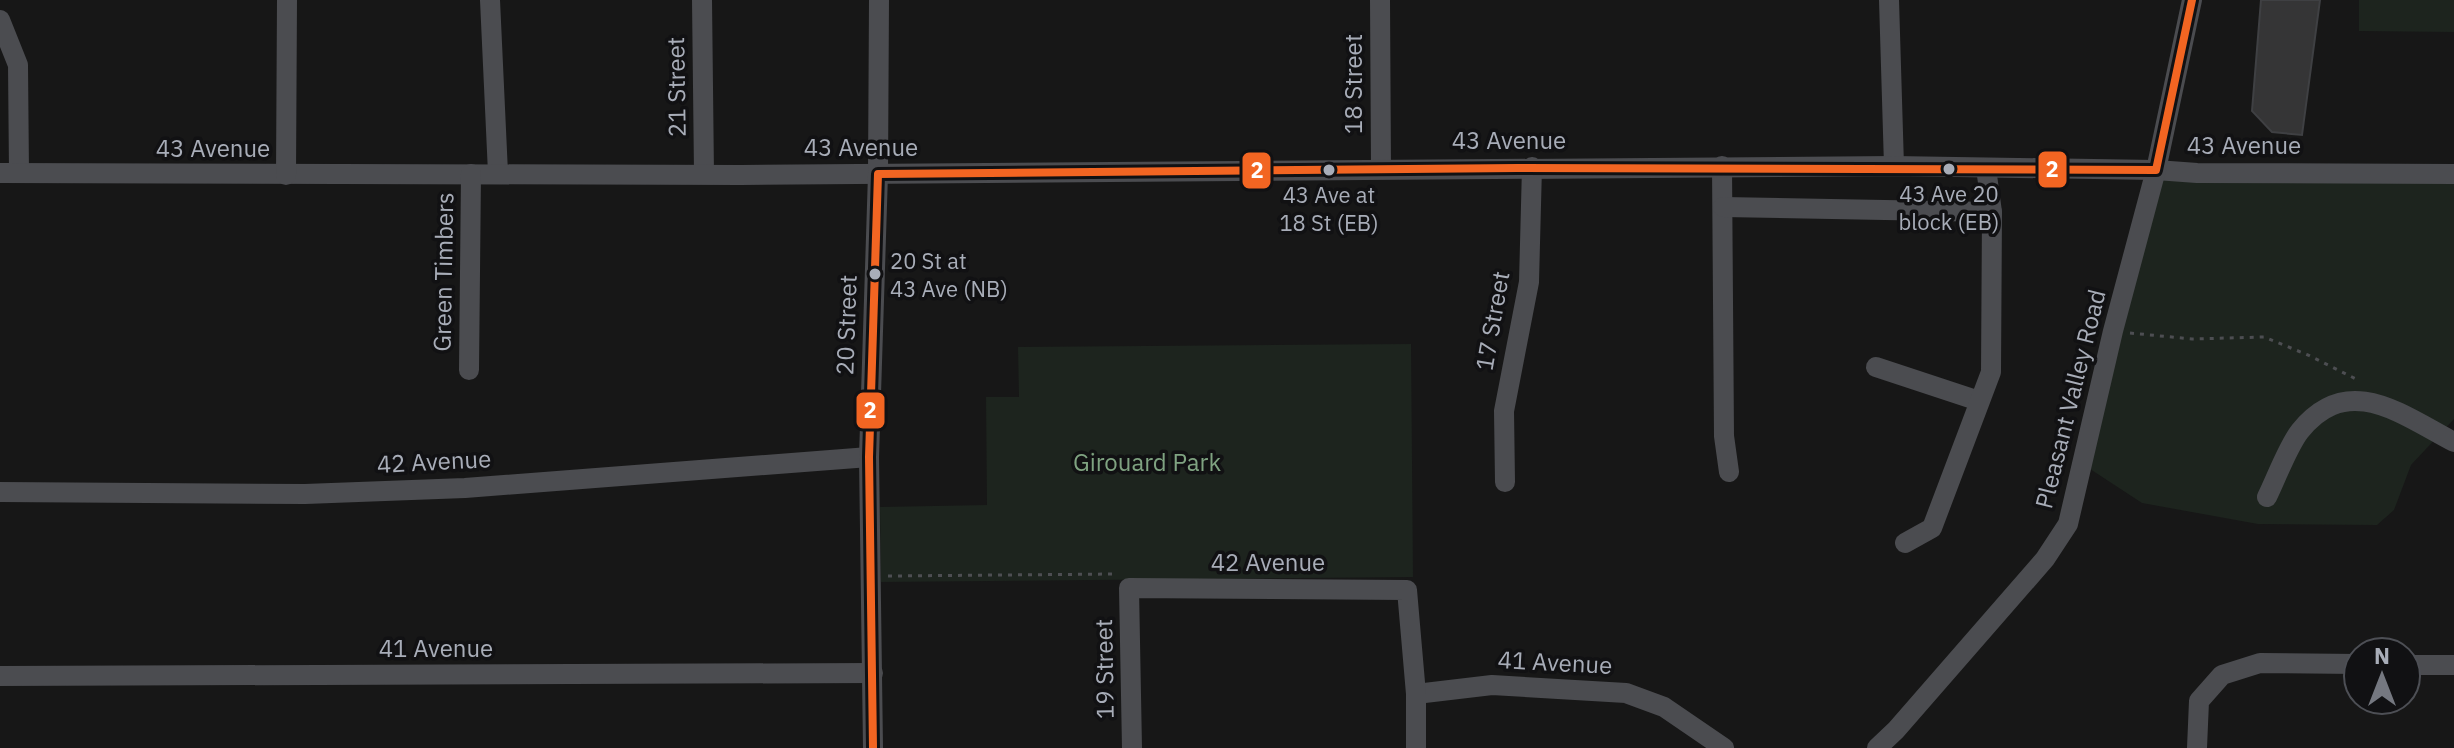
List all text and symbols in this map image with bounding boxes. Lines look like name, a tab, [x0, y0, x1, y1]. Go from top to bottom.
street label: 18 Street	[1337, 34, 1369, 134]
street label: 21 Street	[659, 37, 693, 137]
street label: 43 Avenue	[1452, 124, 1566, 156]
street label: 43 Avenue	[2187, 129, 2301, 161]
street label: 43 Avenue	[804, 131, 918, 163]
street label: 43 Avenue	[156, 132, 270, 164]
line badge: 2	[2037, 150, 2068, 189]
line badge: 2	[1241, 151, 1272, 190]
text: 2	[2045, 154, 2059, 183]
text: 2	[1250, 155, 1264, 184]
marker: 43 Ave 20 block (EB)	[1941, 161, 1957, 177]
marker: 43 Ave at 18 St (EB)	[1321, 162, 1337, 178]
place label: 43 Ave 20 block (EB)	[1899, 179, 1999, 236]
place label: 43 Ave at 18 St (EB)	[1279, 180, 1379, 237]
street label: Green Timbers	[426, 192, 460, 352]
place label: 20 St at 43 Ave (NB)	[890, 246, 1008, 303]
marker: 20 St at 43 Ave (NB)	[867, 266, 883, 282]
street label: 17 Street	[1468, 269, 1516, 373]
street label: 20 Street	[828, 274, 864, 376]
street label: Pleasant Valley Road	[2027, 286, 2113, 512]
line badge: 2	[855, 391, 886, 430]
text: 2	[863, 395, 877, 424]
street label: 42 Avenue	[376, 442, 492, 480]
park label: Girouard Park	[1073, 446, 1221, 478]
street label: 42 Avenue	[1211, 546, 1325, 578]
street label: 19 Street	[1087, 619, 1121, 719]
street label: 41 Avenue	[379, 632, 493, 664]
north arrow	[2342, 636, 2422, 716]
text: N	[2374, 641, 2390, 670]
street label: 41 Avenue	[1497, 643, 1613, 681]

